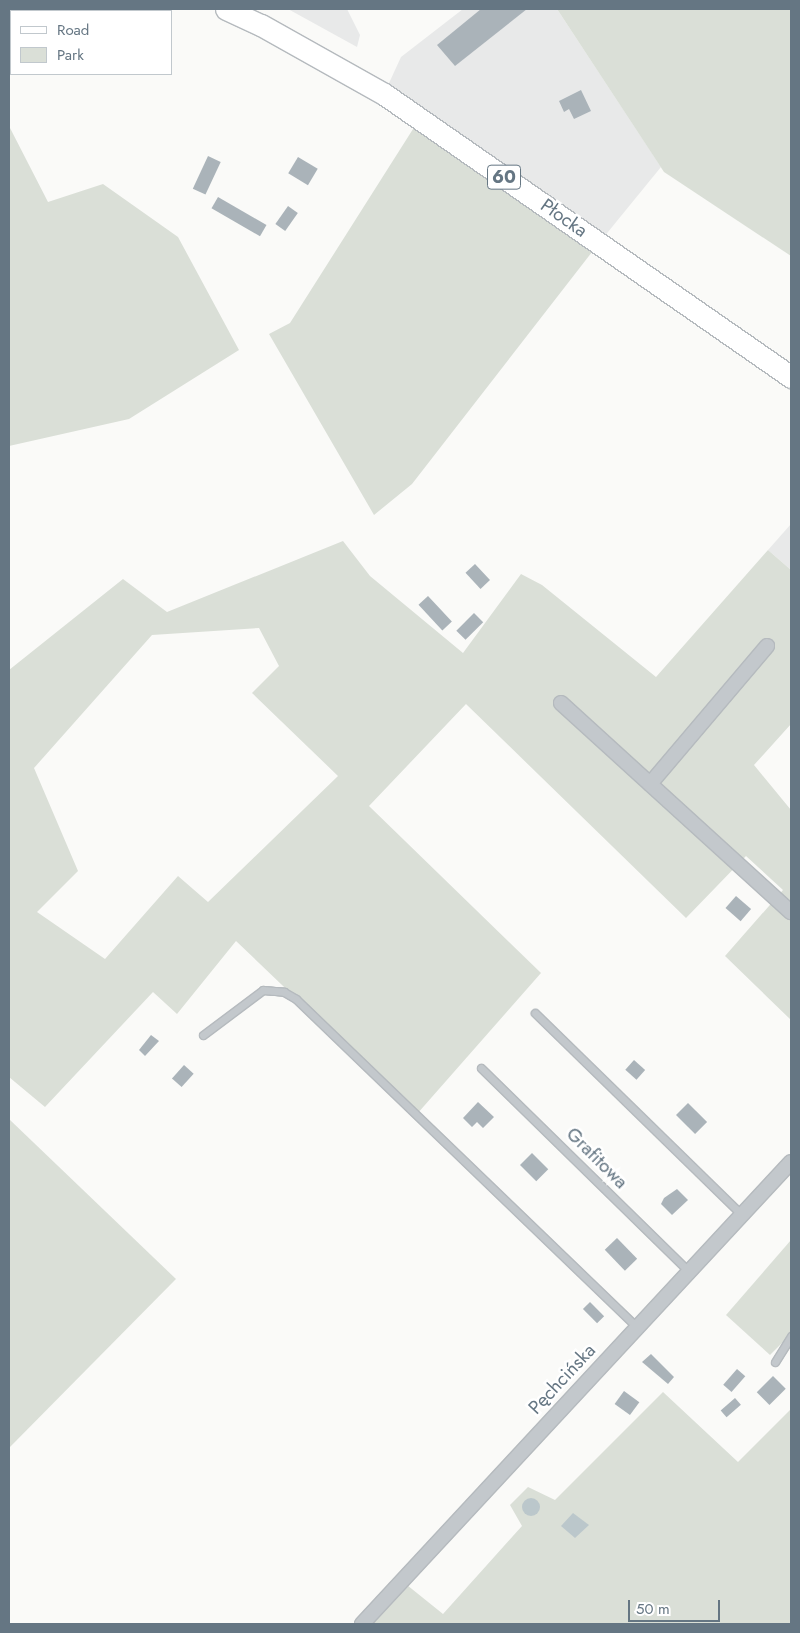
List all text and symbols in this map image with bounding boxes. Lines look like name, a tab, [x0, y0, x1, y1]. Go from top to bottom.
legend	[10, 10, 172, 75]
text: Road	[57, 19, 89, 41]
text: Park	[57, 44, 84, 66]
road number: 60	[486, 162, 522, 192]
street label: Płocka	[536, 194, 592, 242]
street label: Grafitowa	[562, 1123, 632, 1193]
street label: Pęchcińska	[524, 1339, 600, 1419]
scale bar	[630, 1590, 722, 1622]
text: 50 m	[636, 1598, 670, 1620]

